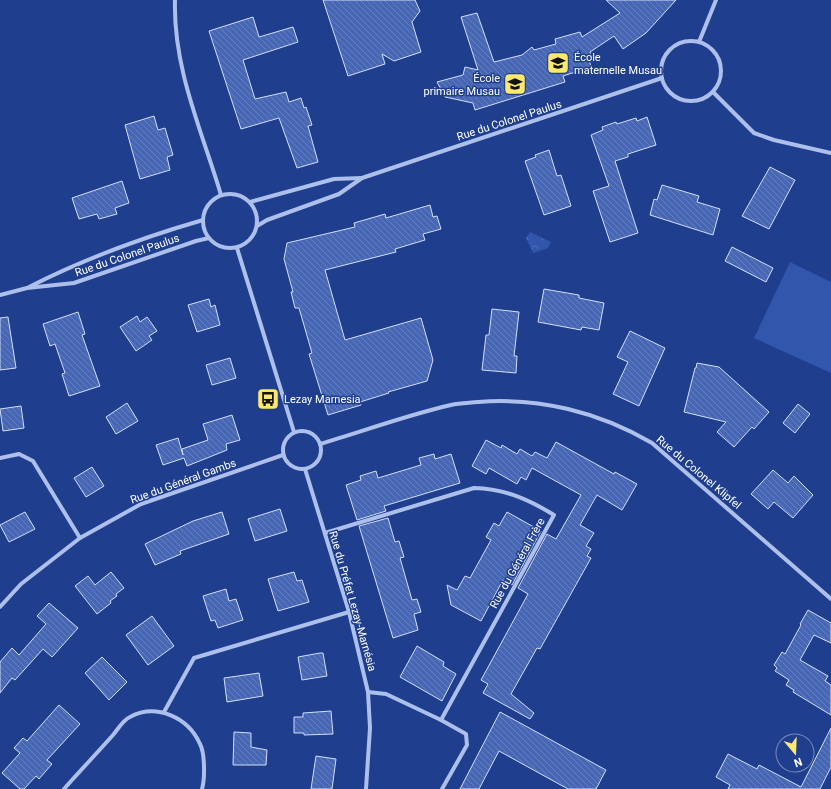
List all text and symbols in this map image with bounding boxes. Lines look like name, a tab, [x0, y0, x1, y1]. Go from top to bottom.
school or university icon: École maternelle Musau	[545, 50, 571, 76]
place label: École maternelle Musau	[574, 51, 662, 77]
school or university icon: École primaire Musau	[502, 71, 528, 97]
place label: École primaire Musau	[424, 72, 500, 98]
street label: Rue du Colonel Paulus	[455, 97, 564, 144]
street label: Rue du Colonel Paulus	[73, 231, 181, 279]
bus stop icon: Lezay Marnesia	[255, 386, 281, 412]
place label: Lezay Marnesia	[284, 393, 361, 406]
street label: Rue du Colonel Klipfel	[654, 433, 744, 512]
street label: Rue du Général Gambs	[129, 456, 238, 507]
street label: Rue du Général Frère	[487, 516, 548, 611]
street label: Rue du Préfet Lezay-Marnésia	[326, 529, 379, 673]
north arrow	[775, 733, 815, 773]
text: N	[792, 755, 804, 769]

